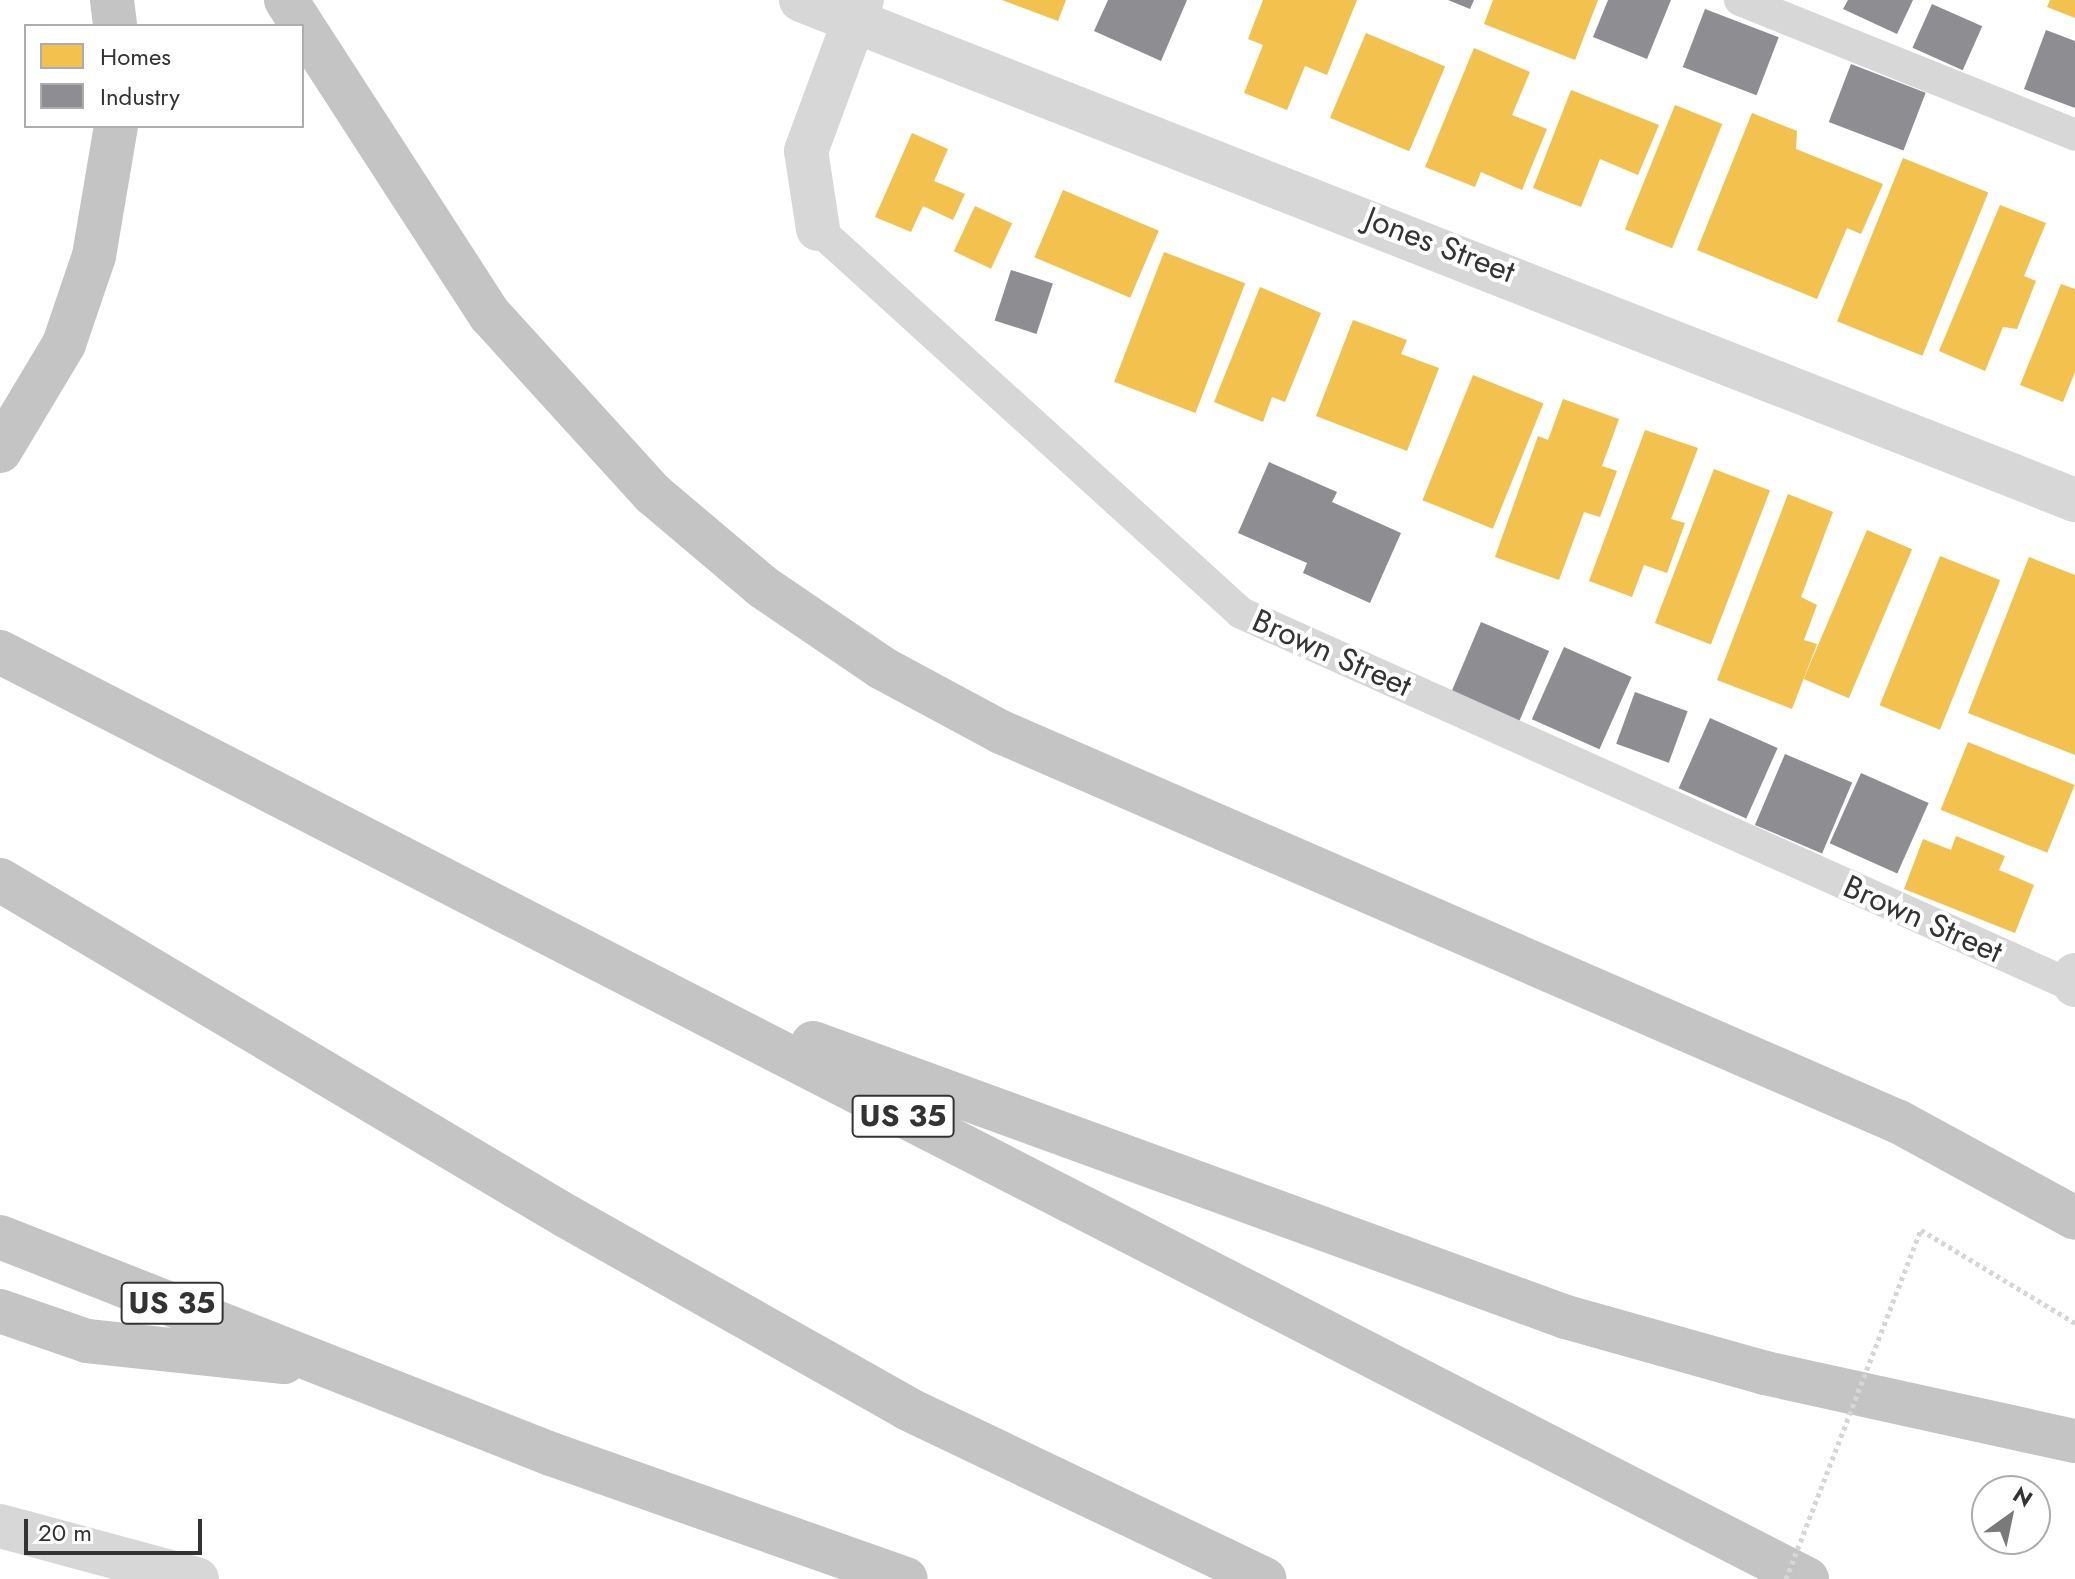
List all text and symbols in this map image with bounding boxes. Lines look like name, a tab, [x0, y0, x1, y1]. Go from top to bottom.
legend	[24, 24, 304, 128]
text: Homes	[100, 39, 171, 74]
text: Industry	[100, 79, 180, 114]
street label: Jones Street	[1360, 199, 1520, 291]
street label: Brown Street	[1247, 601, 1417, 705]
street label: Brown Street	[1838, 867, 2008, 971]
road number: US 35	[851, 1090, 955, 1142]
road number: US 35	[120, 1277, 224, 1329]
north arrow	[1971, 1475, 2051, 1555]
text: N	[2007, 1478, 2039, 1515]
scale bar	[28, 1503, 206, 1553]
text: 20 m	[38, 1515, 92, 1550]

